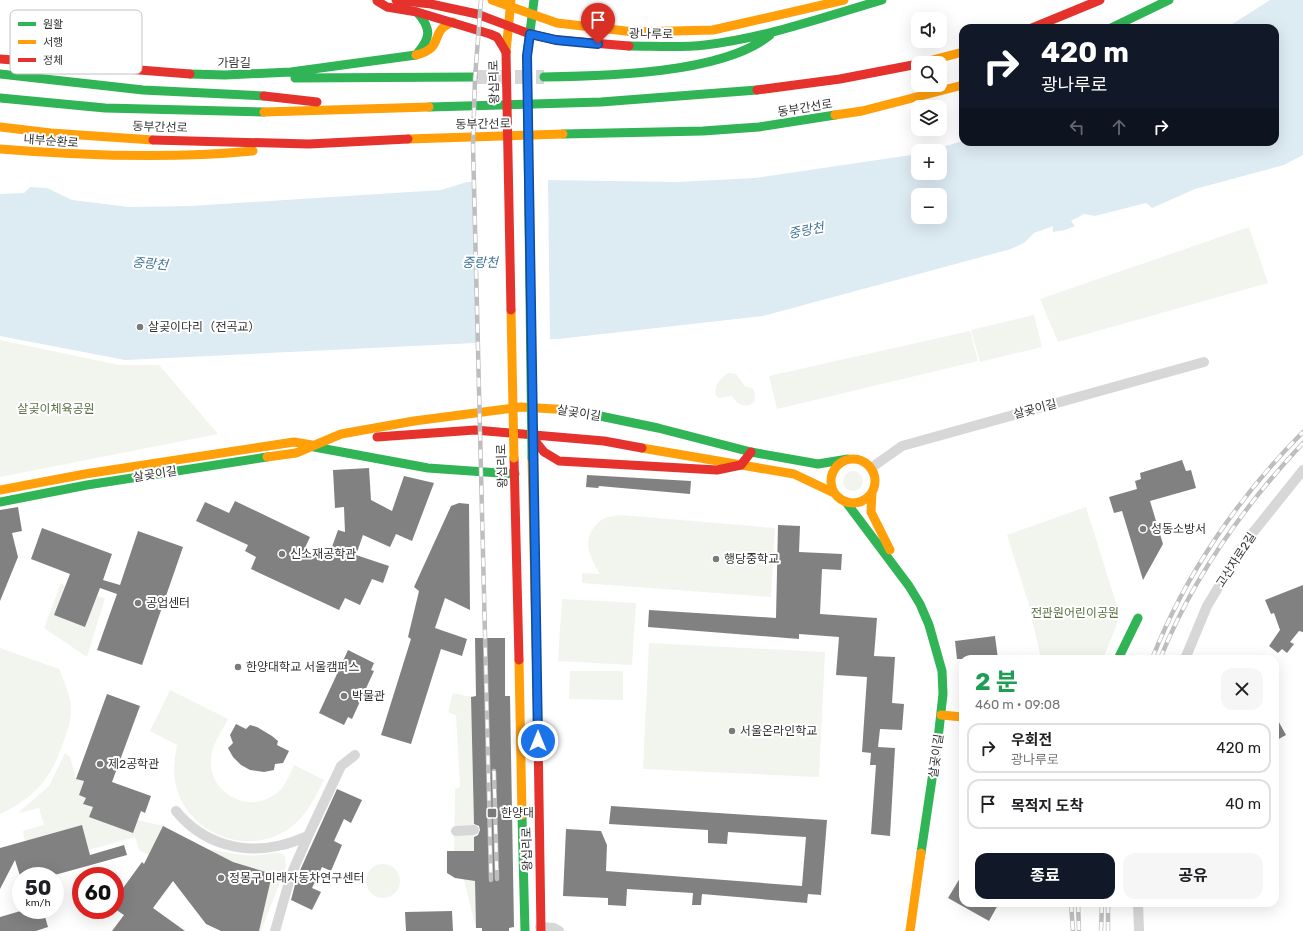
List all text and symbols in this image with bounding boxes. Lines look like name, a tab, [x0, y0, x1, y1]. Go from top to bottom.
pin	[581, 3, 615, 44]
icon: arrive	[587, 9, 609, 31]
legend	[10, 10, 142, 74]
map controls	[911, 12, 947, 224]
button: sound	[911, 12, 947, 48]
text: 원활	[43, 18, 63, 31]
street label: 광나루로	[629, 27, 673, 41]
text: 서행	[43, 36, 63, 49]
text: 420 m	[1041, 36, 1129, 69]
icon: right	[975, 40, 1027, 92]
text: 정체	[43, 54, 63, 67]
street label: 가람길	[217, 56, 251, 70]
button: search	[911, 56, 947, 92]
street label: 왕십리로	[487, 60, 501, 104]
text: 광나루로	[1041, 74, 1107, 96]
street label: 동부간선로	[777, 97, 833, 119]
button: layers	[911, 100, 947, 136]
icon: left	[1066, 116, 1088, 138]
icon: ahead	[1108, 116, 1130, 138]
icon: right	[1150, 116, 1172, 138]
street label: 동부간선로	[455, 117, 511, 131]
street label: 동부간선로	[132, 119, 188, 135]
street label: 내부순환로	[23, 132, 79, 150]
button: +	[911, 144, 947, 180]
button: −	[911, 188, 947, 224]
water label: 중랑천	[787, 220, 826, 241]
water label: 중랑천	[131, 254, 170, 273]
water label: 중랑천	[462, 255, 499, 270]
place label: 살곶이다리（전곡교）	[148, 320, 260, 334]
marker: 살곶이다리（전곡교）	[135, 322, 145, 332]
street label: 살곶이길	[1012, 397, 1058, 421]
park label: 살곶이체육공원	[17, 402, 95, 416]
street label: 살곶이길	[556, 403, 602, 423]
street label: 왕십리로	[494, 444, 510, 488]
street label: 살곶이길	[132, 464, 178, 484]
place label: 성동소방서	[1151, 522, 1206, 536]
marker: 성동소방서	[1138, 524, 1148, 534]
street label: 고산자로2길	[1213, 530, 1259, 590]
place label: 신소재공학관	[290, 547, 356, 561]
marker: 신소재공학관	[277, 549, 287, 559]
place label: 행당중학교	[724, 552, 779, 566]
marker: 행당중학교	[711, 554, 721, 564]
place label: 공업센터	[146, 596, 190, 610]
marker: 공업센터	[133, 598, 143, 608]
park label: 전관원어린이공원	[1031, 606, 1119, 620]
place label: 한양대학교 서울캠퍼스	[246, 660, 359, 674]
marker: 한양대학교 서울캠퍼스	[233, 662, 243, 672]
text: 2 분	[975, 668, 1018, 696]
button: close	[1221, 668, 1263, 710]
place label: 박물관	[352, 689, 385, 703]
marker: 박물관	[339, 691, 349, 701]
text: 460 m · 09:08	[975, 697, 1060, 712]
position arrow	[517, 720, 559, 762]
place label: 서울온라인학교	[740, 724, 817, 738]
marker: 서울온라인학교	[727, 726, 737, 736]
text: 우회전	[1011, 731, 1052, 749]
street label: 살곶이길	[926, 733, 946, 779]
icon: right	[977, 737, 999, 759]
text: 420 m	[1216, 739, 1261, 757]
text: 광나루로	[1011, 752, 1059, 767]
place label: 제2공학관	[108, 757, 159, 771]
marker: 제2공학관	[95, 759, 105, 769]
icon: arrive	[977, 793, 999, 815]
text: 40 m	[1225, 795, 1261, 813]
text: 목적지 도착	[1011, 797, 1083, 815]
place label: 한양대	[501, 806, 534, 820]
marker: 한양대	[486, 807, 498, 819]
street label: 왕십리로	[520, 827, 534, 871]
button: 종료	[975, 853, 1115, 899]
button: 공유	[1123, 853, 1263, 899]
speed limit sign: 60	[72, 867, 124, 919]
place label: 정몽구 미래자동차연구센터	[229, 871, 364, 885]
marker: 정몽구 미래자동차연구센터	[216, 873, 226, 883]
text: 50	[25, 876, 51, 900]
text: km/h	[26, 897, 50, 909]

